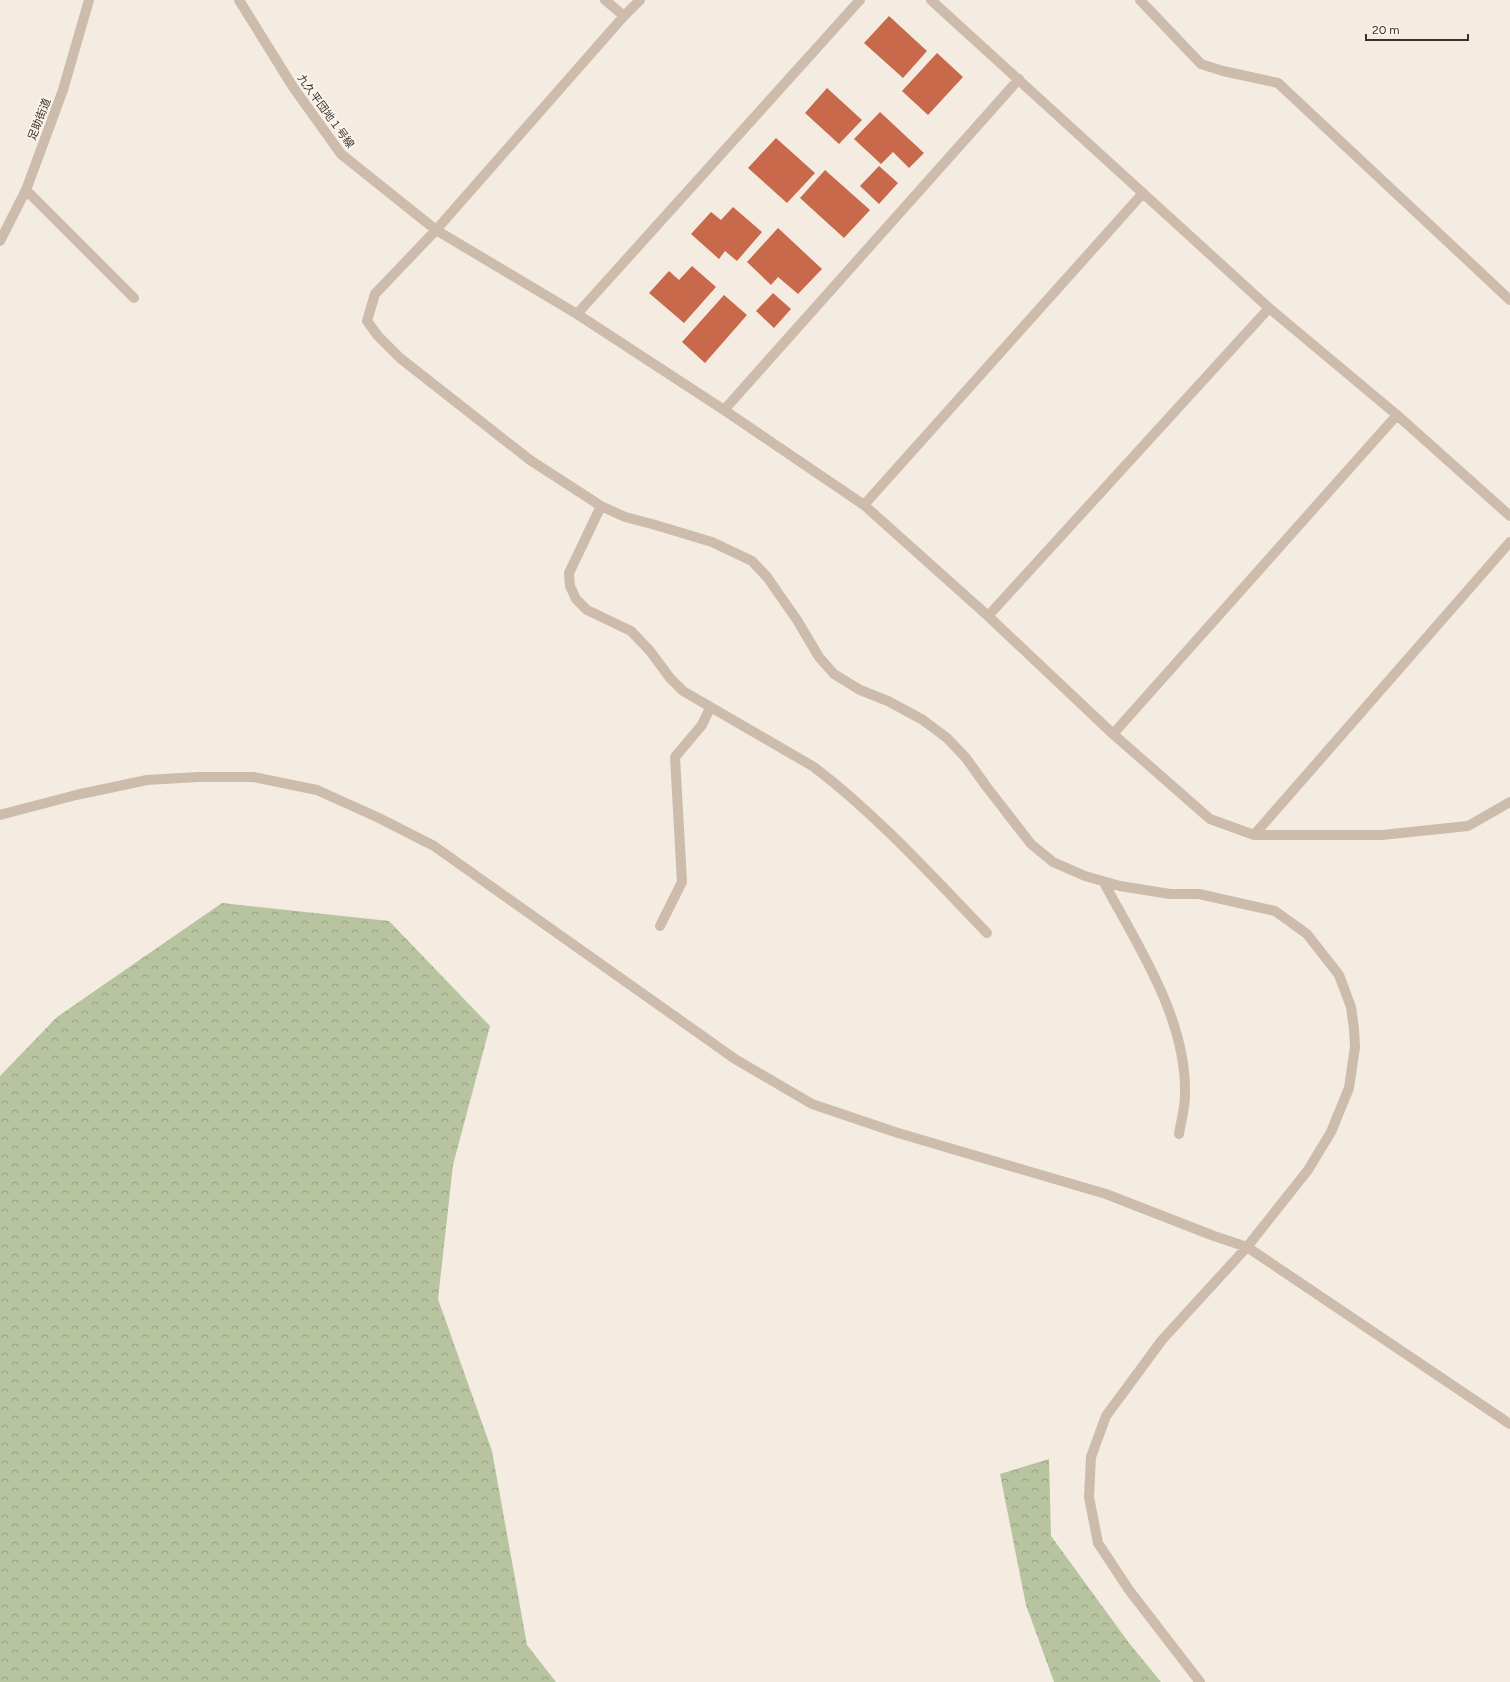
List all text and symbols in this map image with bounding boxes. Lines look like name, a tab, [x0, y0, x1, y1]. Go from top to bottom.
scale bar	[1366, 16, 1468, 42]
text: 20 m	[1372, 23, 1400, 37]
street label: 九久平団地１号線	[294, 72, 357, 151]
street label: 足助街道	[26, 96, 53, 142]

